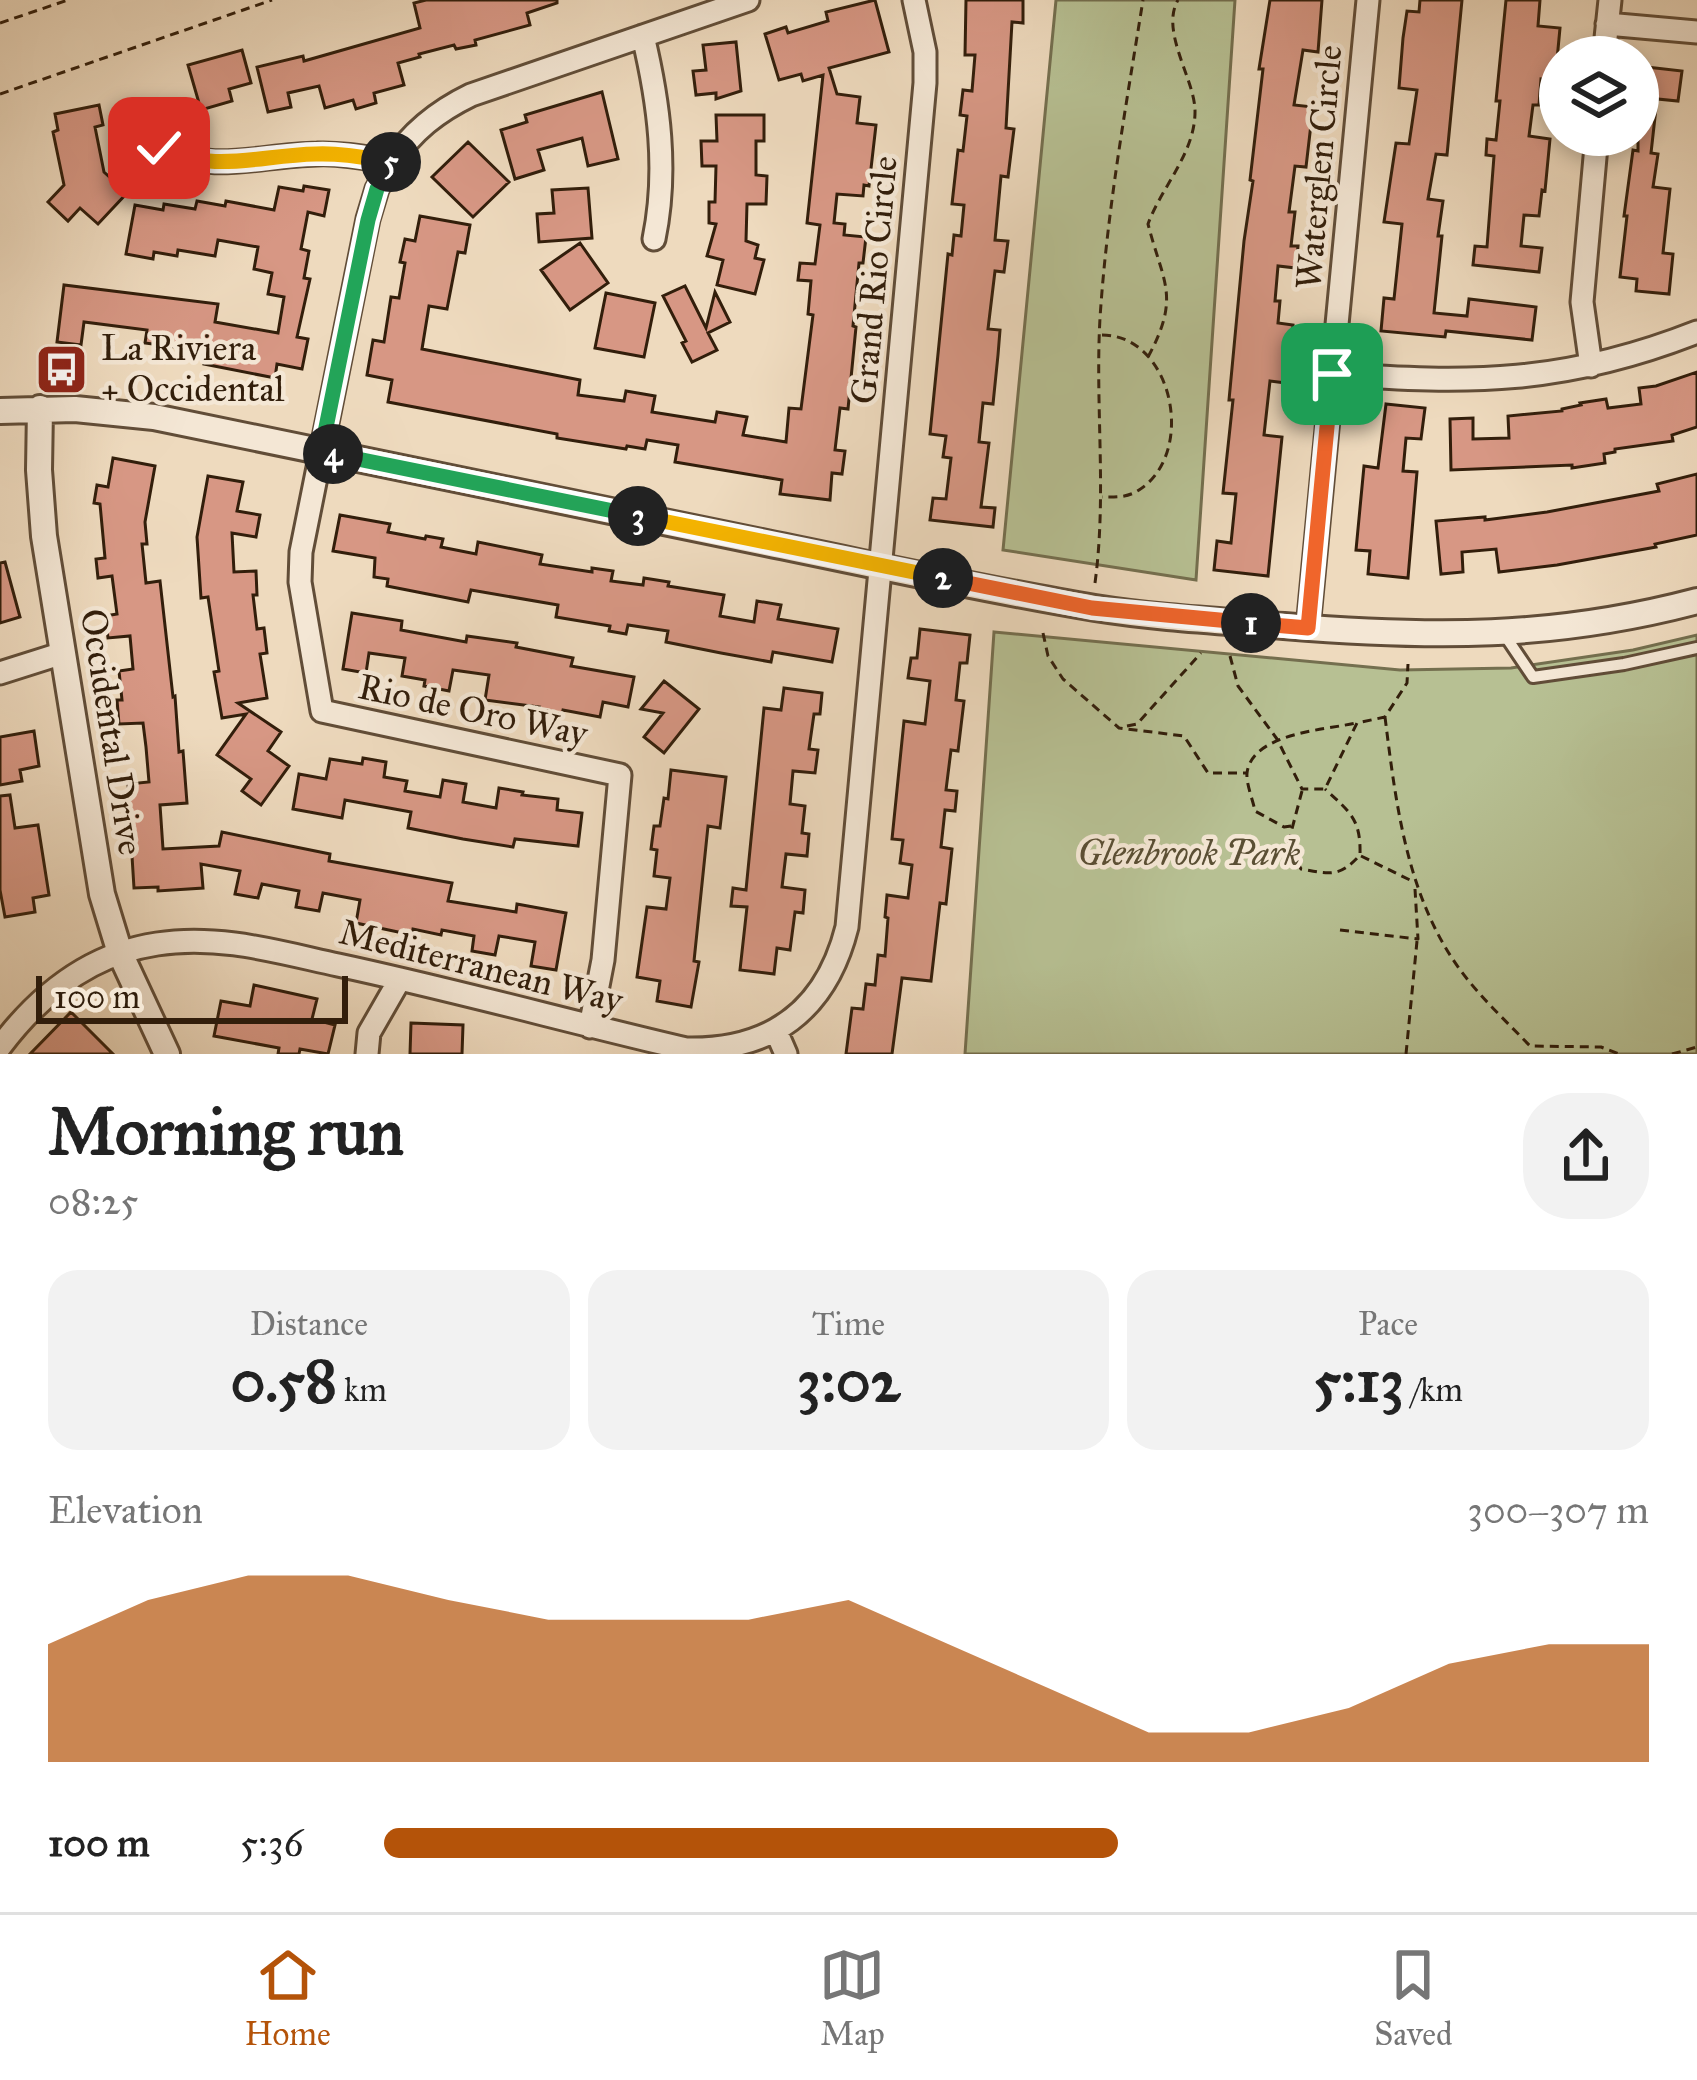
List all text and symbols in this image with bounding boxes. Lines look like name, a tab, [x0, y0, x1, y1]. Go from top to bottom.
map controls	[1539, 36, 1659, 156]
button: layers	[1539, 36, 1659, 156]
street label: Waterglen Circle	[1286, 43, 1352, 291]
pin	[108, 97, 210, 199]
icon: check	[126, 115, 192, 181]
pin: 5	[361, 132, 421, 192]
text: 5	[383, 142, 399, 182]
street label: Grand Rio Circle	[841, 154, 907, 406]
pin	[1281, 323, 1383, 425]
place label: La Riviera + Occidental	[101, 326, 285, 411]
bus stop icon: La Riviera + Occidental	[34, 341, 90, 397]
icon: arrive	[1299, 341, 1365, 407]
pin: 4	[303, 424, 363, 484]
text: 4	[324, 434, 342, 474]
pin: 3	[608, 486, 668, 546]
text: 3	[631, 496, 645, 536]
pin: 2	[913, 548, 973, 608]
text: 2	[935, 558, 951, 598]
pin: 1	[1221, 593, 1281, 653]
text: 1	[1244, 603, 1258, 643]
street label: Occidental Drive	[71, 606, 153, 858]
street label: Rio de Oro Way	[354, 664, 593, 756]
park label: Glenbrook Park	[1077, 831, 1301, 875]
street label: Mediterranean Way	[335, 910, 628, 1023]
scale bar	[36, 970, 348, 1023]
text: 100 m	[54, 977, 140, 1017]
text: Morning run	[48, 1091, 404, 1172]
button: share	[1523, 1093, 1649, 1219]
text: 08:25	[48, 1177, 138, 1225]
text: Distance	[250, 1304, 368, 1344]
text: Time	[812, 1304, 885, 1344]
text: Pace	[1358, 1304, 1418, 1344]
text: 0.58	[231, 1344, 337, 1417]
text: 3:02	[797, 1344, 900, 1417]
text: 5:13	[1313, 1344, 1404, 1417]
text: km	[337, 1370, 387, 1410]
text: /km	[1404, 1370, 1463, 1410]
text: Elevation	[48, 1486, 203, 1534]
text: 300–307 m	[1467, 1486, 1649, 1534]
text: 100 m	[48, 1819, 150, 1867]
text: 5:36	[240, 1819, 304, 1867]
tab: Home	[244, 1942, 331, 2054]
tab: Map	[819, 1942, 885, 2054]
tab: Saved	[1374, 1942, 1453, 2054]

